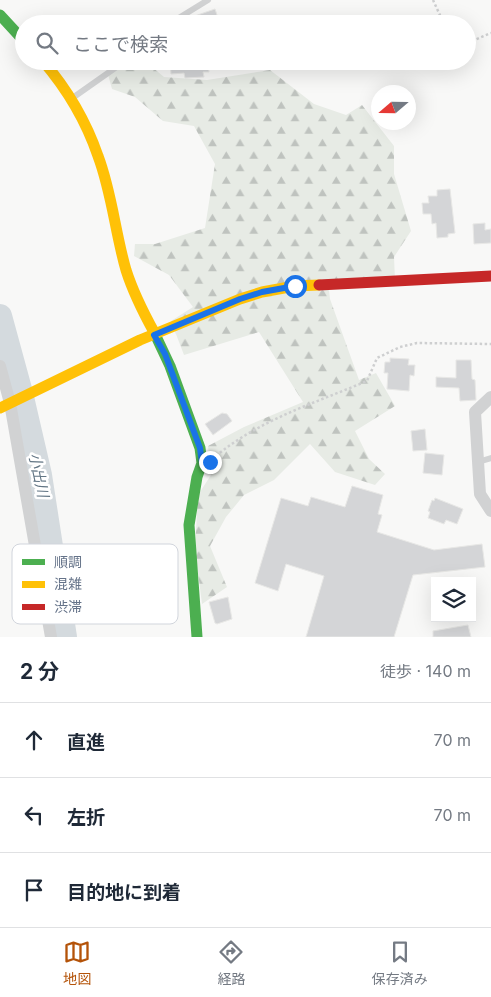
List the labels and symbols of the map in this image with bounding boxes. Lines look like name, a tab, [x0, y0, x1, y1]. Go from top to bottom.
north arrow	[371, 85, 416, 130]
route start	[284, 275, 307, 298]
water label: 小出川	[25, 451, 53, 501]
route end	[199, 451, 222, 474]
legend	[12, 544, 178, 624]
text: 順調	[54, 553, 82, 570]
text: 混雑	[54, 575, 82, 592]
text: 渋滞	[54, 598, 82, 615]

